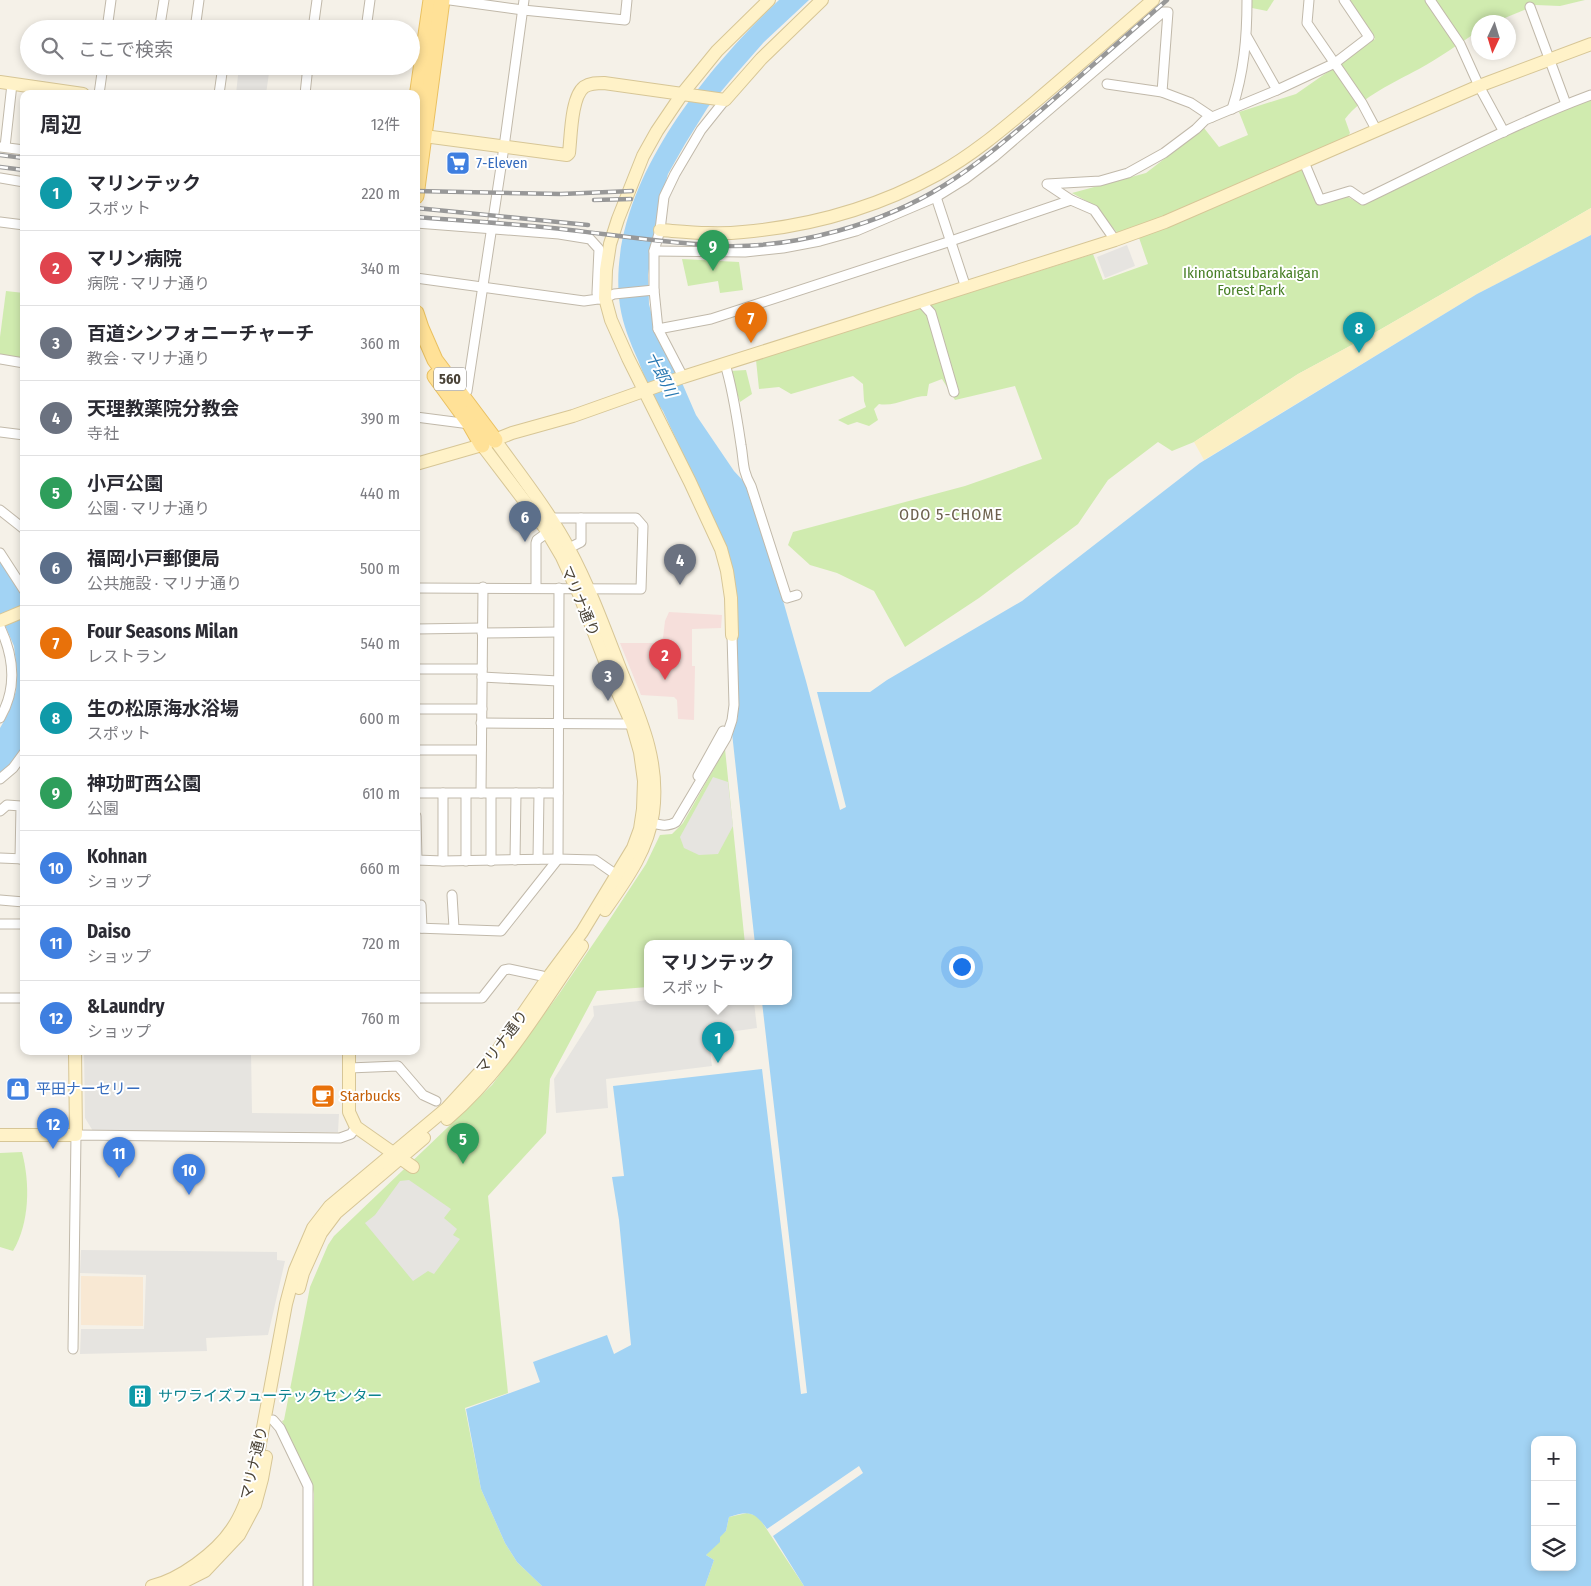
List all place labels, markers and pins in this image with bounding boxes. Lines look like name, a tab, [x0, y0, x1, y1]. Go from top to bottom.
supermarket icon: 7-Eleven	[445, 150, 471, 176]
place label: 7-Eleven	[476, 154, 528, 172]
pin: 9	[697, 230, 729, 271]
pin: 7	[735, 302, 767, 343]
pin: 8	[1343, 312, 1375, 353]
pin: 6	[509, 501, 541, 542]
pin: 4	[664, 544, 696, 585]
pin: 2	[649, 639, 681, 680]
pin: 3	[592, 660, 624, 701]
pin: 1	[702, 1022, 734, 1063]
shop icon: 平田ナーセリー	[5, 1076, 31, 1102]
place label: 平田ナーセリー	[36, 1080, 141, 1098]
cafe icon: Starbucks	[310, 1083, 336, 1109]
place label: Starbucks	[340, 1087, 400, 1105]
pin: 12	[37, 1108, 69, 1149]
pin: 5	[447, 1123, 479, 1164]
pin: 11	[103, 1137, 135, 1178]
pin: 10	[173, 1154, 205, 1195]
building icon: サワライズフューテックセンター	[127, 1383, 153, 1409]
place label: サワライズフューテックセンター	[158, 1387, 383, 1405]

